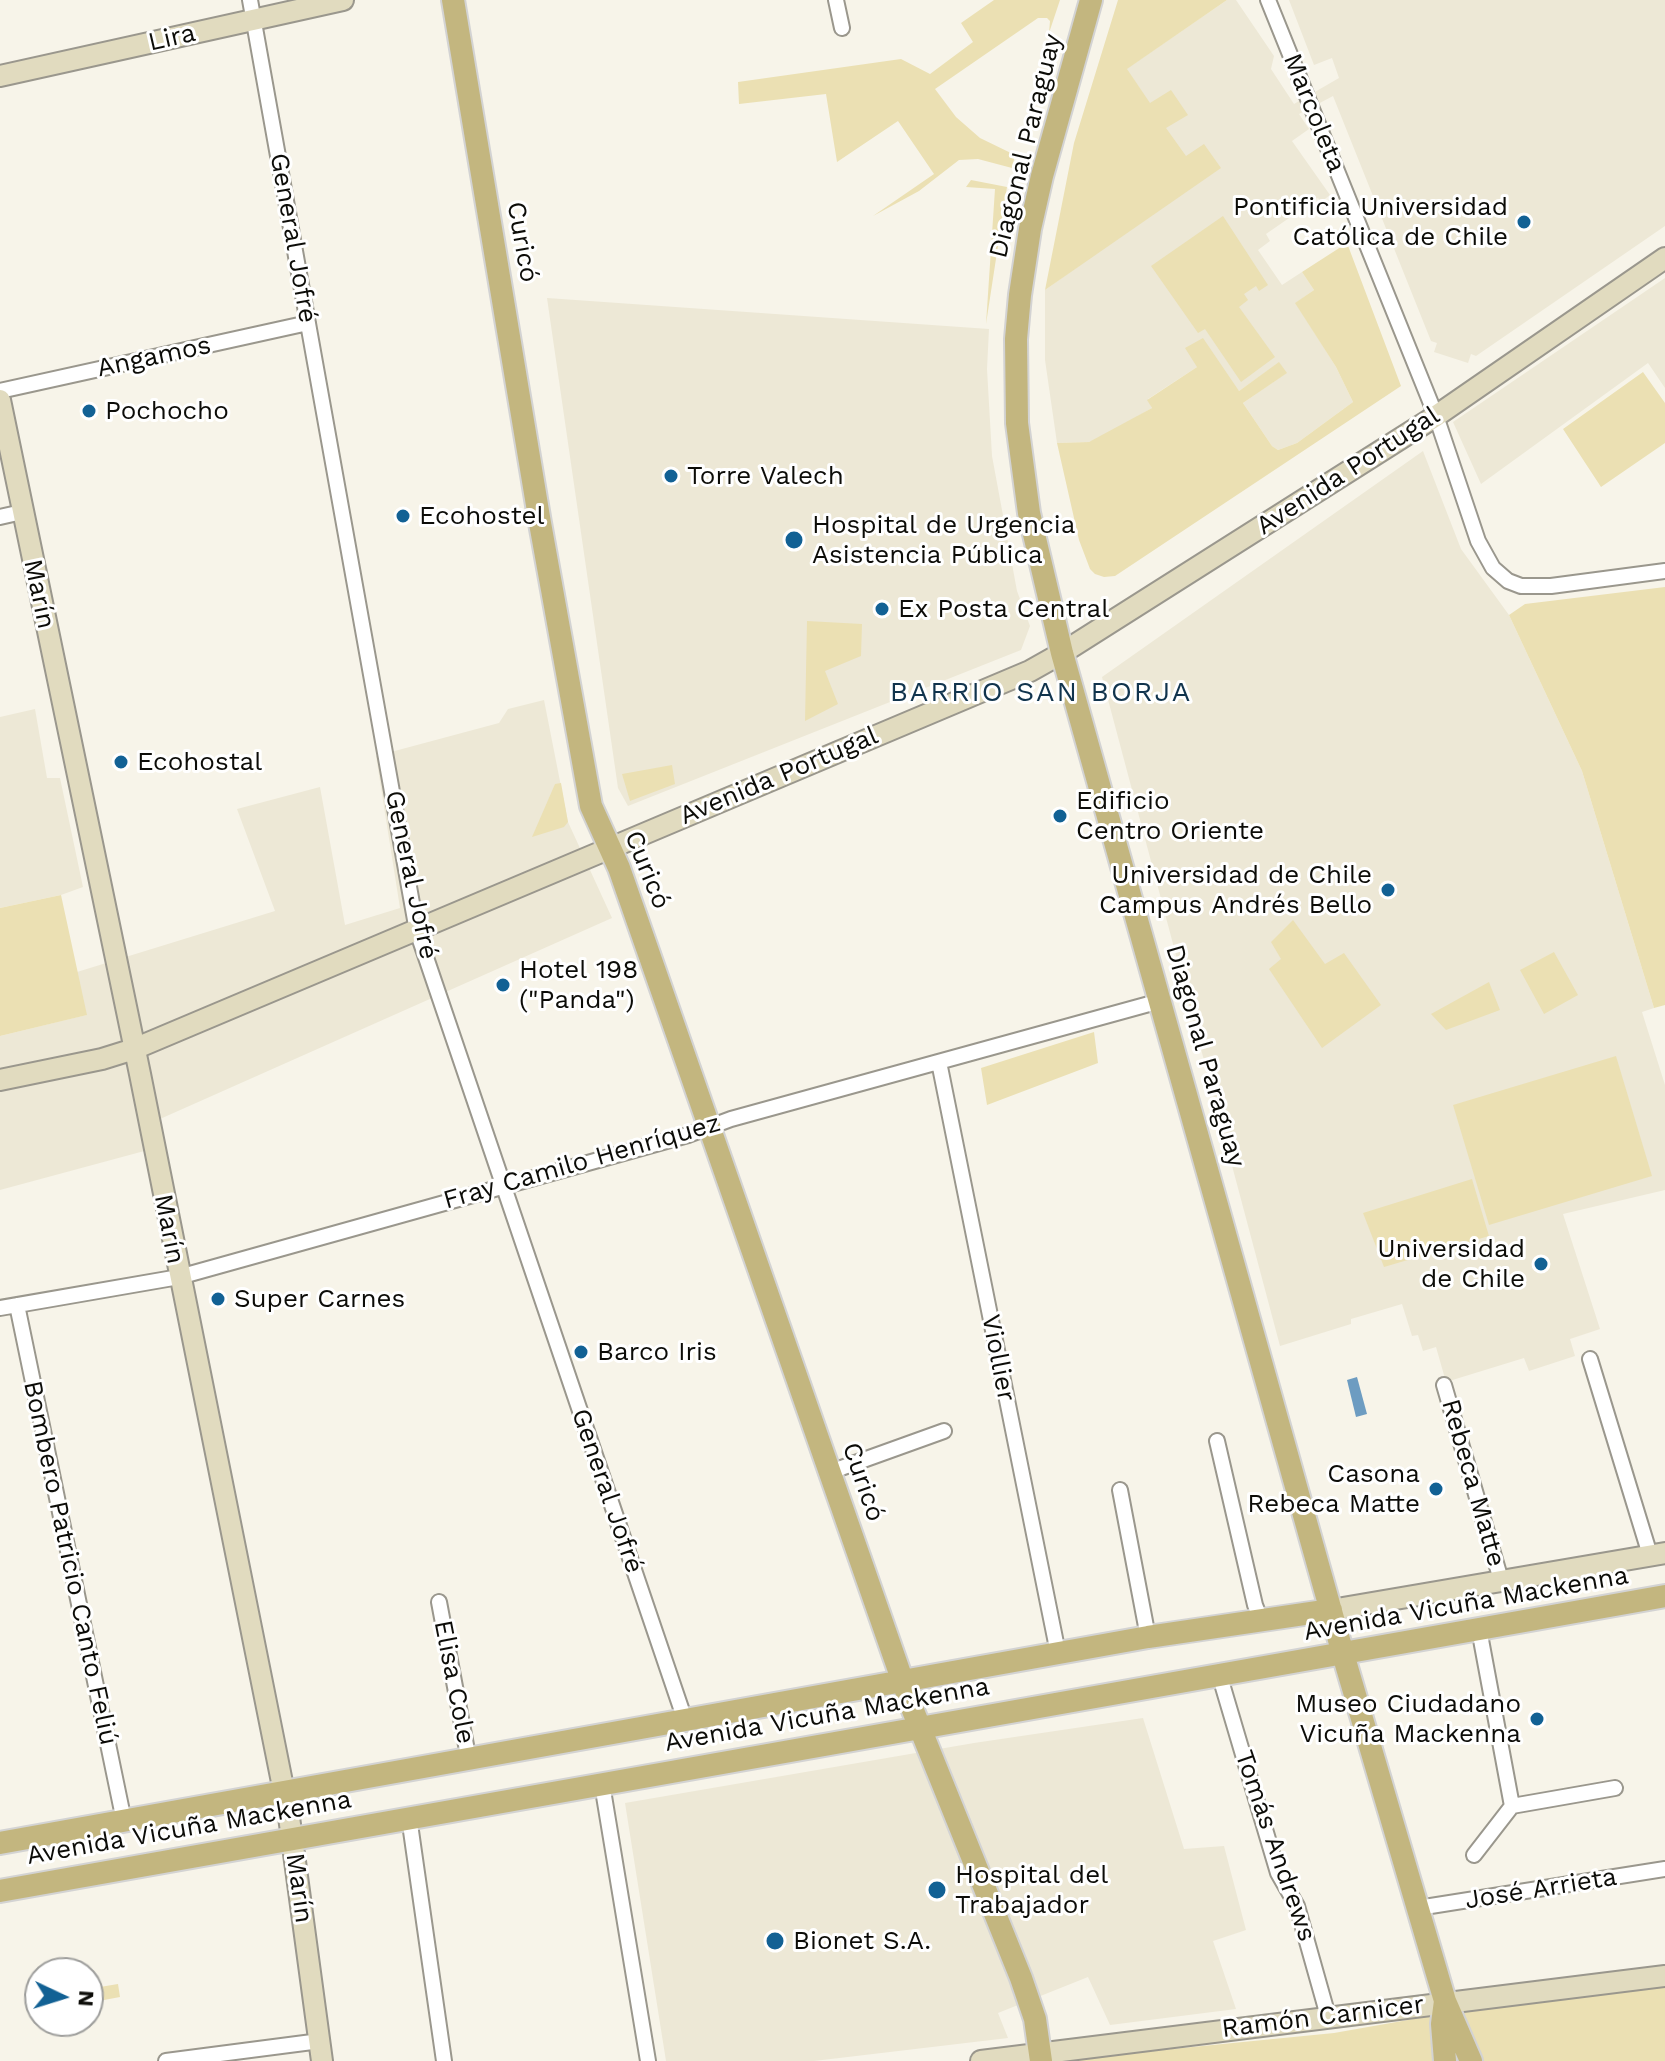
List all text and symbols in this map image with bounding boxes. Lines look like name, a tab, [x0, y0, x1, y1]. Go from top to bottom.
street label: Lira	[145, 17, 199, 59]
street label: Diagonal Paraguay	[983, 31, 1069, 261]
street label: Marcoleta	[1276, 49, 1352, 177]
street label: General Jofré	[263, 151, 323, 325]
place label: Pontificia Universidad Católica de Chile	[1233, 191, 1508, 252]
street label: Curicó	[500, 199, 544, 285]
marker: Pontificia Universidad Católica de Chile	[1515, 213, 1533, 231]
street label: Angamos	[94, 330, 214, 384]
place label: Pochocho	[105, 395, 229, 427]
street label: Avenida Portugal	[1251, 400, 1445, 542]
marker: Pochocho	[80, 402, 98, 420]
place label: Torre Valech	[687, 460, 844, 492]
marker: Torre Valech	[662, 467, 680, 485]
place label: Ecohostel	[419, 500, 545, 532]
marker: Ecohostel	[394, 507, 412, 525]
place label: Hospital de Urgencia Asistencia Pública	[812, 509, 1075, 570]
marker: Hospital de Urgencia Asistencia Pública	[783, 529, 805, 551]
street label: Marín	[16, 556, 62, 632]
place label: Ex Posta Central	[898, 593, 1109, 625]
marker: Ex Posta Central	[873, 600, 891, 618]
district label: BARRIO SAN BORJA	[890, 676, 1192, 710]
street label: Avenida Portugal	[675, 720, 883, 832]
place label: Ecohostal	[137, 746, 262, 778]
marker: Ecohostal	[112, 753, 130, 771]
place label: Edificio Centro Oriente	[1076, 785, 1264, 846]
street label: General Jofré	[378, 788, 444, 962]
marker: Edificio Centro Oriente	[1051, 807, 1069, 825]
street label: Curicó	[617, 826, 677, 914]
place label: Universidad de Chile Campus Andrés Bello	[1099, 859, 1372, 920]
marker: Universidad de Chile Campus Andrés Bello	[1379, 881, 1397, 899]
street label: Diagonal Paraguay	[1158, 941, 1252, 1171]
place label: Hotel 198 ("Panda")	[519, 954, 638, 1016]
marker: Hotel 198 ("Panda")	[494, 976, 512, 994]
street label: Fray Camilo Henríquez	[440, 1107, 724, 1217]
street label: Marín	[147, 1191, 191, 1267]
place label: Universidad de Chile	[1377, 1233, 1525, 1294]
marker: Universidad de Chile	[1532, 1255, 1550, 1273]
place label: Super Carnes	[234, 1283, 405, 1315]
marker: Super Carnes	[209, 1290, 227, 1308]
street label: Viollier	[974, 1312, 1022, 1404]
place label: Barco Iris	[597, 1336, 717, 1368]
marker: Barco Iris	[572, 1343, 590, 1361]
street label: Bombero Patricio Canto Feliú	[16, 1378, 124, 1748]
street label: Rebeca Matte	[1434, 1396, 1512, 1570]
street label: General Jofré	[564, 1405, 650, 1577]
street label: Curicó	[835, 1438, 891, 1526]
place label: Casona Rebeca Matte	[1247, 1458, 1420, 1520]
marker: Casona Rebeca Matte	[1427, 1480, 1445, 1498]
street label: Avenida Vicuña Mackenna	[1301, 1560, 1631, 1648]
street label: Elisa Cole	[427, 1618, 481, 1746]
street label: Avenida Vicuña Mackenna	[662, 1671, 992, 1759]
place label: Museo Ciudadano Vicuña Mackenna	[1295, 1688, 1521, 1750]
marker: Museo Ciudadano Vicuña Mackenna	[1528, 1710, 1546, 1728]
street label: Tomás Andrews	[1228, 1746, 1322, 1946]
street label: Avenida Vicuña Mackenna	[24, 1784, 354, 1872]
street label: Marín	[279, 1851, 319, 1925]
place label: Hospital del Trabajador	[955, 1859, 1108, 1920]
street label: José Arrieta	[1463, 1862, 1619, 1916]
marker: Hospital del Trabajador	[926, 1879, 948, 1901]
place label: Bionet S.A.	[793, 1925, 931, 1957]
marker: Bionet S.A.	[764, 1930, 786, 1952]
north arrow	[24, 1957, 104, 2037]
street label: Ramón Carnicer	[1220, 1989, 1426, 2045]
text: N	[73, 1990, 99, 2008]

